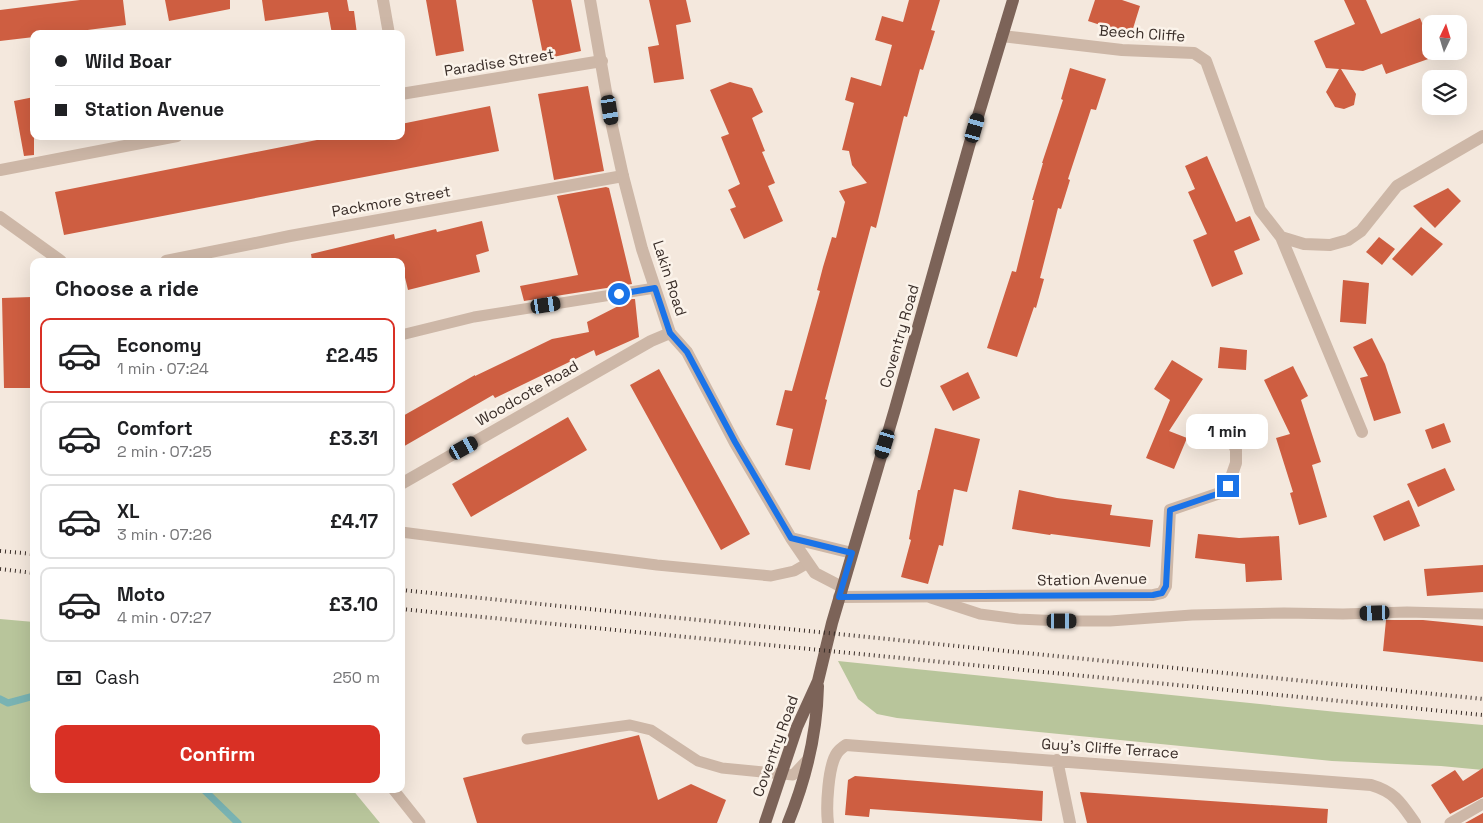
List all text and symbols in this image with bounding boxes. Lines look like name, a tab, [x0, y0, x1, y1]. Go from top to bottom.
north arrow	[1422, 15, 1468, 60]
map controls	[1422, 15, 1467, 115]
street label: Beech Cliffe	[1098, 21, 1186, 46]
street label: Paradise Street	[443, 44, 555, 80]
text: Wild Boar	[85, 49, 172, 74]
button: layers	[1422, 70, 1467, 115]
car	[600, 94, 619, 126]
text: Station Avenue	[85, 97, 224, 122]
car	[963, 112, 986, 144]
street label: Packmore Street	[330, 181, 452, 221]
street label: Lakin Road	[649, 238, 691, 318]
text: Choose a ride	[55, 274, 199, 302]
street label: Coventry Road	[875, 282, 923, 390]
route start	[608, 283, 630, 305]
car	[530, 295, 561, 315]
icon: car	[57, 333, 102, 378]
text: Economy	[117, 333, 201, 358]
text: £2.45	[325, 343, 378, 368]
street label: Woodcote Road	[472, 356, 582, 430]
text: 1 min · 07:24	[117, 358, 209, 379]
callout: 1 min	[1187, 414, 1269, 448]
icon: car	[57, 416, 102, 461]
text: Comfort	[117, 416, 193, 441]
text: 1 min	[1207, 421, 1247, 442]
text: £3.31	[329, 426, 378, 451]
car	[873, 427, 896, 461]
car	[447, 434, 480, 462]
text: 2 min · 07:25	[117, 441, 212, 462]
route end	[1217, 475, 1239, 497]
icon: car	[57, 499, 102, 544]
text: XL	[117, 499, 140, 524]
text: £4.17	[330, 509, 378, 534]
text: 3 min · 07:26	[117, 524, 212, 545]
street label: Station Avenue	[1037, 569, 1147, 589]
icon: car	[57, 582, 102, 627]
text: Moto	[117, 582, 165, 607]
text: £3.10	[329, 592, 378, 617]
car	[1359, 605, 1390, 621]
text: 4 min · 07:27	[117, 607, 211, 628]
car	[1047, 614, 1077, 629]
icon: cash	[55, 664, 83, 692]
text: Cash	[95, 665, 140, 690]
text: 250 m	[333, 667, 380, 688]
street label: Coventry Road	[748, 693, 802, 799]
button: Confirm	[55, 725, 380, 783]
street label: Guy's Cliffe Terrace	[1041, 734, 1179, 762]

